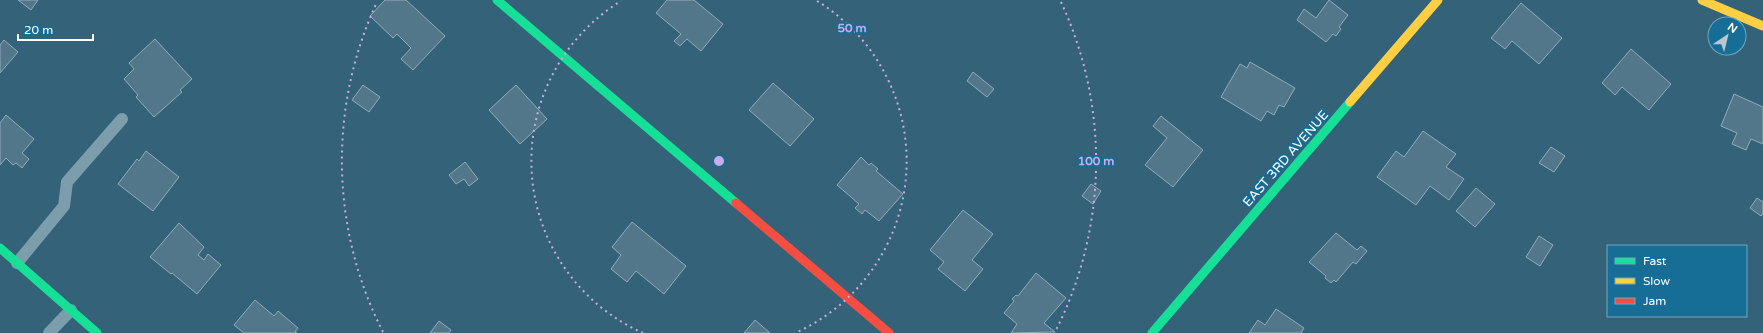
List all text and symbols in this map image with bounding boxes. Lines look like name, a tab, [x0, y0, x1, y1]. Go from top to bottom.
scale bar	[18, 16, 93, 42]
north arrow	[1707, 16, 1747, 56]
text: N	[1725, 20, 1740, 36]
text: 50 m	[837, 21, 867, 35]
text: 20 m	[24, 23, 53, 37]
street label: EAST 3RD AVENUE	[1240, 107, 1332, 210]
centre of rings	[712, 154, 726, 168]
text: 100 m	[1078, 154, 1114, 168]
legend	[1607, 245, 1747, 317]
text: Fast	[1643, 254, 1667, 268]
text: Slow	[1643, 274, 1670, 288]
text: Jam	[1643, 294, 1666, 308]

